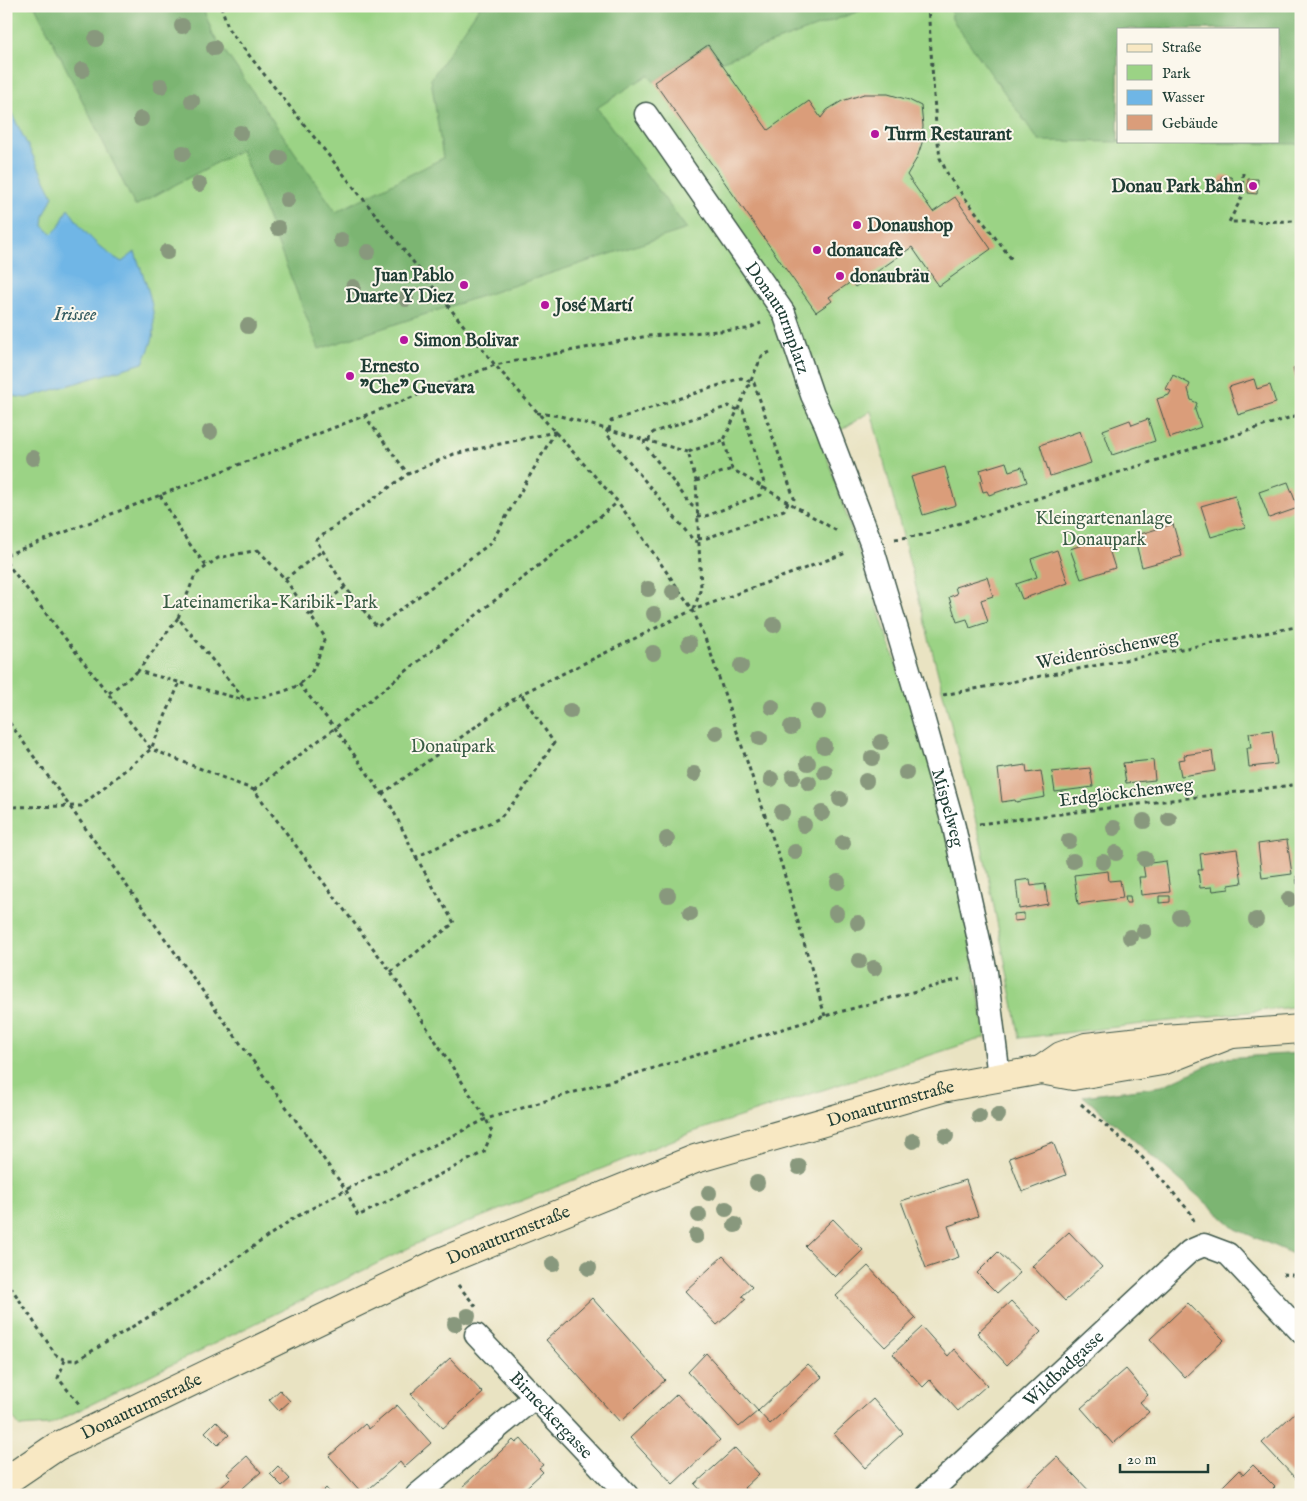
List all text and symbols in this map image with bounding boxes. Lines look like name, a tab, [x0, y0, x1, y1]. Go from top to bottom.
legend	[1117, 28, 1280, 142]
text: Straße	[1162, 38, 1202, 57]
text: Park	[1162, 64, 1192, 83]
text: Wasser	[1162, 88, 1205, 107]
text: Gebäude	[1162, 114, 1218, 133]
place label: Turm Restaurant	[884, 124, 1013, 147]
marker: Turm Restaurant	[869, 128, 881, 140]
place label: Donau Park Bahn	[1111, 176, 1243, 199]
marker: Donau Park Bahn	[1247, 180, 1259, 192]
place label: Donaushop	[867, 215, 953, 238]
marker: Donaushop	[851, 219, 863, 231]
place label: donaucafè	[827, 240, 904, 263]
marker: donaucafè	[811, 244, 823, 256]
street label: Donauturmplatz	[739, 258, 814, 378]
place label: Juan Pablo Duarte Y Diez	[346, 265, 455, 309]
place label: donaubräu	[850, 266, 930, 289]
marker: donaubräu	[834, 270, 846, 282]
marker: Juan Pablo Duarte Y Diez	[458, 279, 470, 291]
place label: José Martí	[553, 295, 635, 318]
marker: José Martí	[539, 299, 551, 311]
water label: Irissee	[53, 303, 97, 327]
place label: Simon Bolivar	[414, 330, 519, 353]
marker: Simon Bolivar	[398, 334, 410, 346]
place label: Ernesto "Che" Guevara	[360, 356, 476, 400]
marker: Ernesto "Che" Guevara	[344, 370, 356, 382]
park label: Kleingartenanlage Donaupark	[1036, 508, 1172, 552]
park label: Lateinamerika-Karibik-Park	[162, 592, 378, 615]
street label: Weidenröschenweg	[1034, 625, 1180, 676]
park label: Donaupark	[411, 736, 496, 759]
street label: Mispelweg	[925, 766, 968, 850]
street label: Erdglöckchenweg	[1058, 774, 1195, 813]
street label: Donauturmstraße	[825, 1076, 956, 1133]
street label: Donauturmstraße	[443, 1201, 574, 1271]
street label: Wildbadgasse	[1019, 1326, 1110, 1413]
street label: Birneckergasse	[504, 1367, 597, 1465]
street label: Donauturmstraße	[78, 1368, 206, 1446]
scale bar	[1120, 1441, 1207, 1473]
text: 20 m	[1127, 1450, 1157, 1469]

